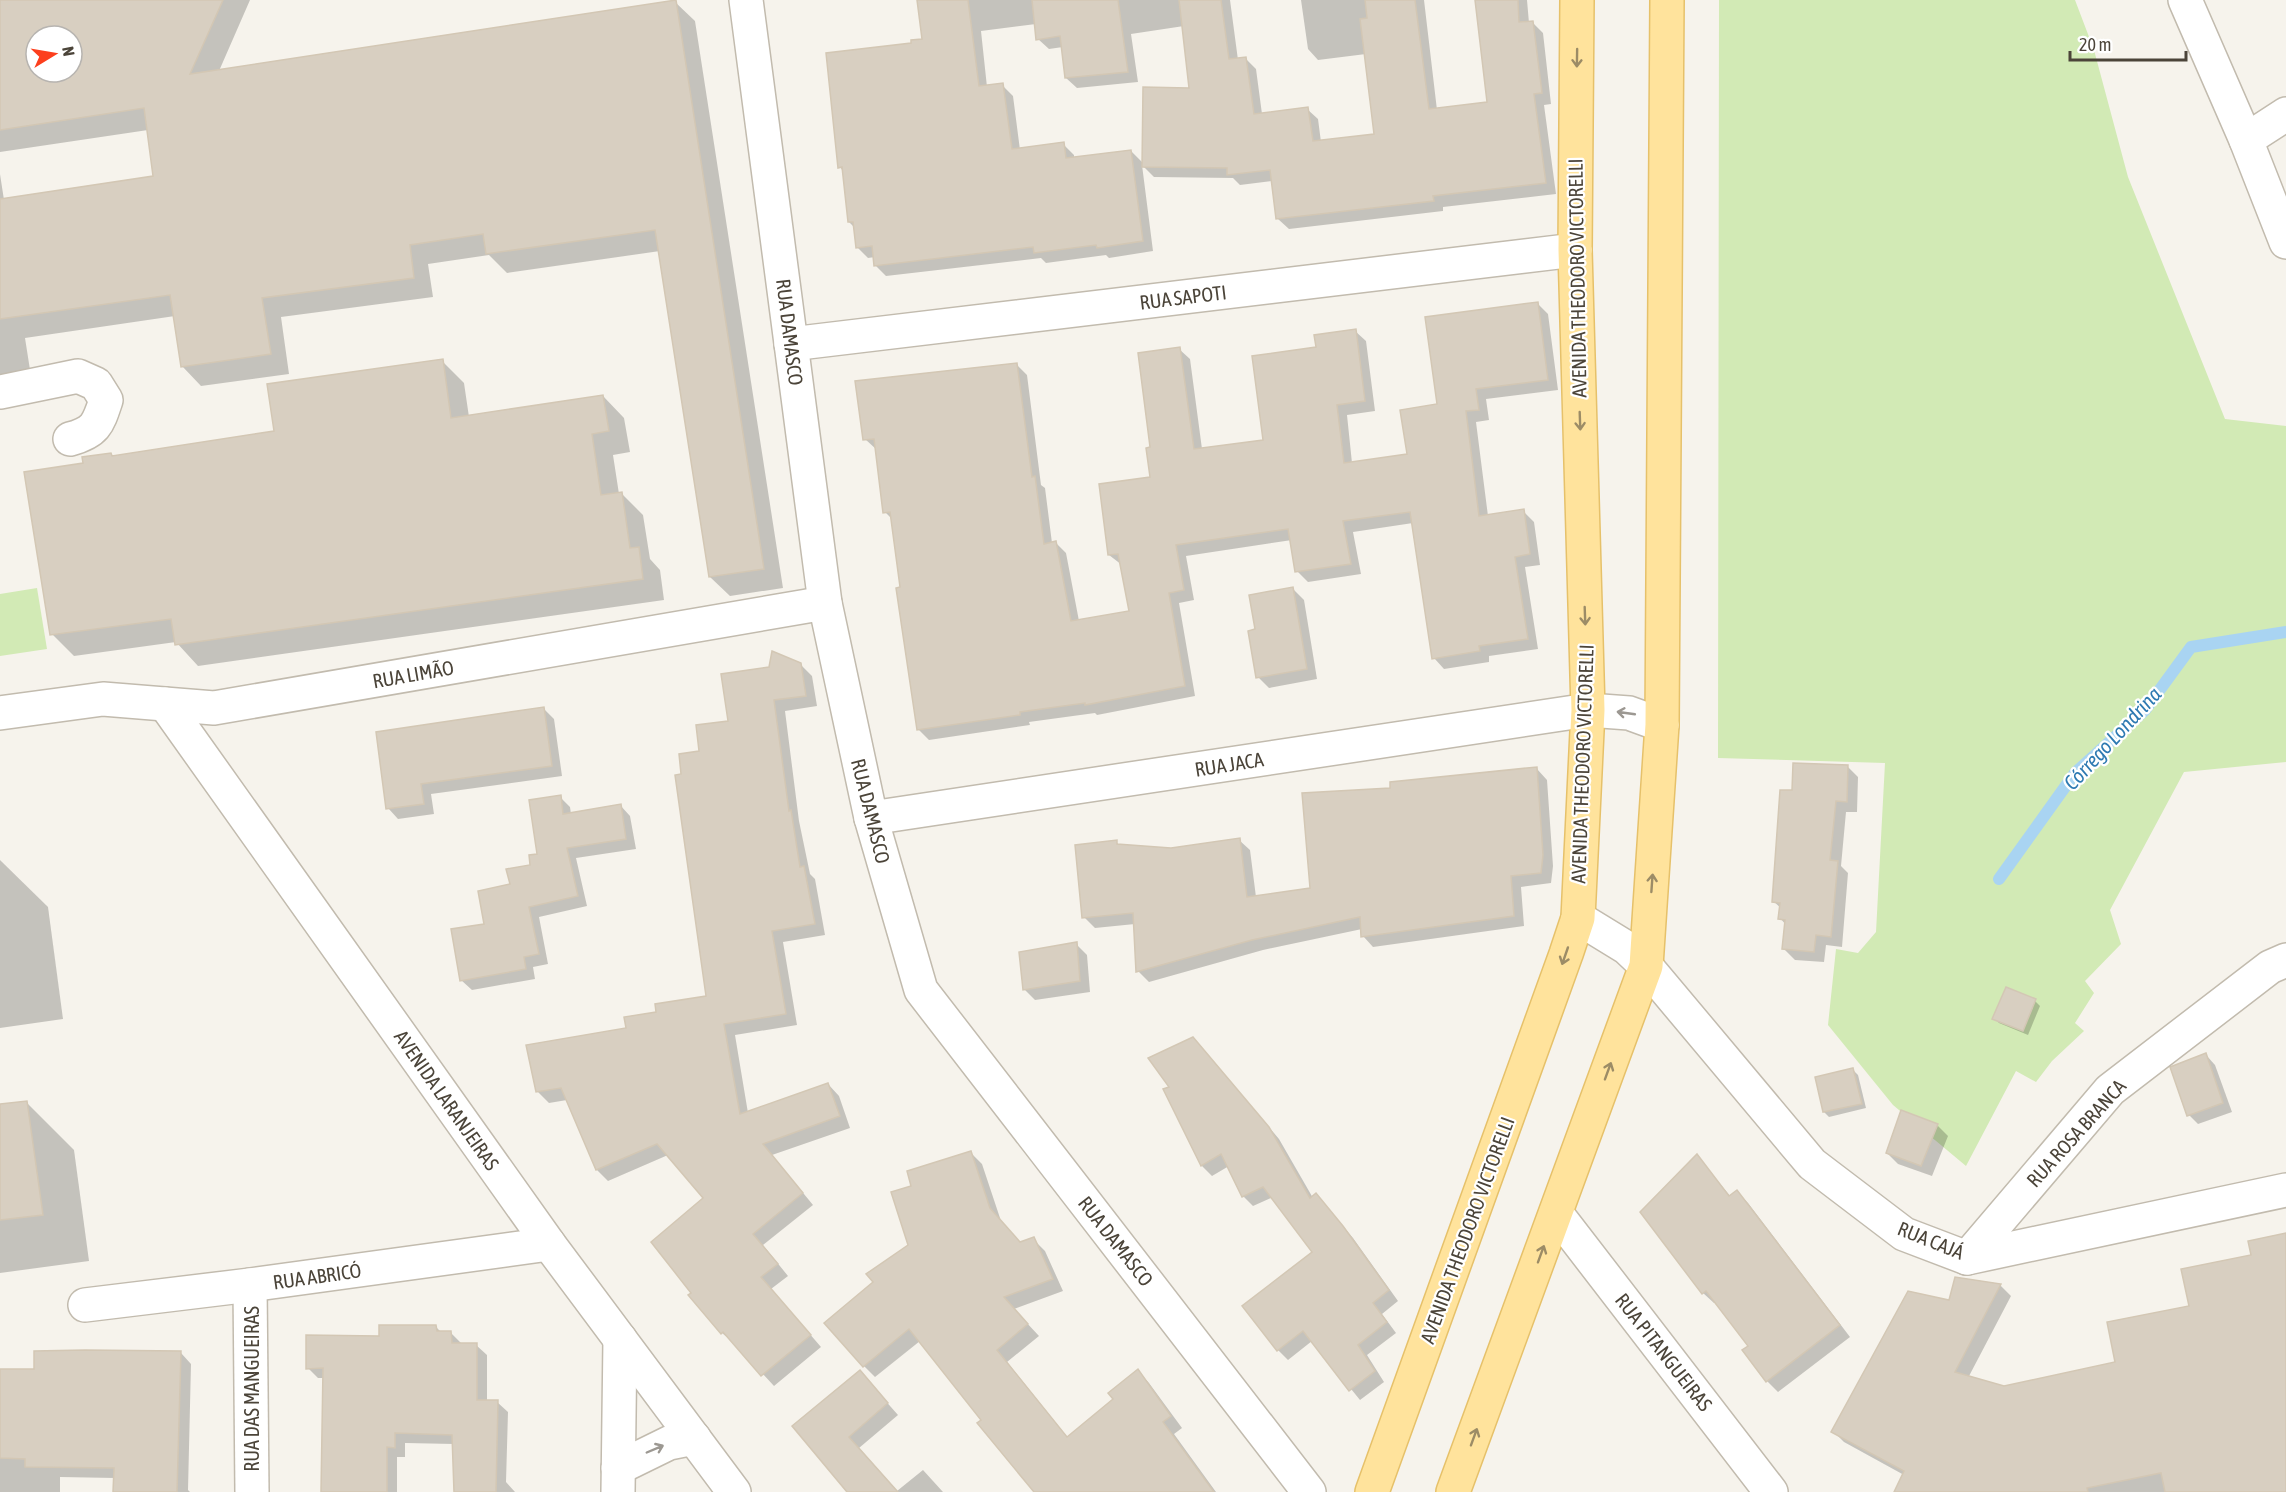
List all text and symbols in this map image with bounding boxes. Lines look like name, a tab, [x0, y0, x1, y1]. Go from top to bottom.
north arrow	[24, 24, 84, 84]
scale bar	[2070, 24, 2186, 62]
text: 20 m	[2079, 34, 2111, 55]
text: N	[59, 45, 78, 57]
one-way arrow	[1571, 48, 1583, 68]
street label: AVENIDA THEODORO VICTORELLI	[1563, 158, 1591, 398]
street label: RUA DAMASCO	[772, 277, 808, 387]
street label: RUA SAPOTI	[1138, 280, 1228, 314]
one-way arrow	[1574, 411, 1585, 431]
one-way arrow	[1579, 606, 1591, 626]
street label: AVENIDA THEODORO VICTORELLI	[1566, 644, 1598, 884]
street label: RUA LIMÃO	[371, 656, 455, 692]
water label: Córrego Londrina	[2058, 682, 2166, 794]
one-way arrow	[1617, 708, 1636, 719]
street label: RUA JACA	[1193, 747, 1265, 781]
street label: RUA DAMASCO	[847, 756, 895, 866]
one-way arrow	[1646, 873, 1657, 893]
one-way arrow	[1559, 946, 1570, 965]
street label: AVENIDA LARANJEIRAS	[390, 1026, 504, 1174]
one-way arrow	[1603, 1062, 1614, 1081]
street label: RUA ROSA BRANCA	[2022, 1074, 2130, 1191]
street label: AVENIDA THEODORO VICTORELLI	[1415, 1114, 1519, 1346]
street label: RUA DAMASCO	[1074, 1192, 1158, 1290]
street label: RUA CAJÁ	[1895, 1216, 1968, 1264]
one-way arrow	[1536, 1245, 1547, 1264]
street label: RUA ABRICÓ	[271, 1258, 363, 1294]
street label: RUA PITANGUEIRAS	[1611, 1289, 1717, 1415]
street label: RUA DAS MANGUEIRAS	[240, 1306, 263, 1472]
one-way arrow	[1469, 1428, 1480, 1447]
one-way arrow	[645, 1443, 663, 1454]

